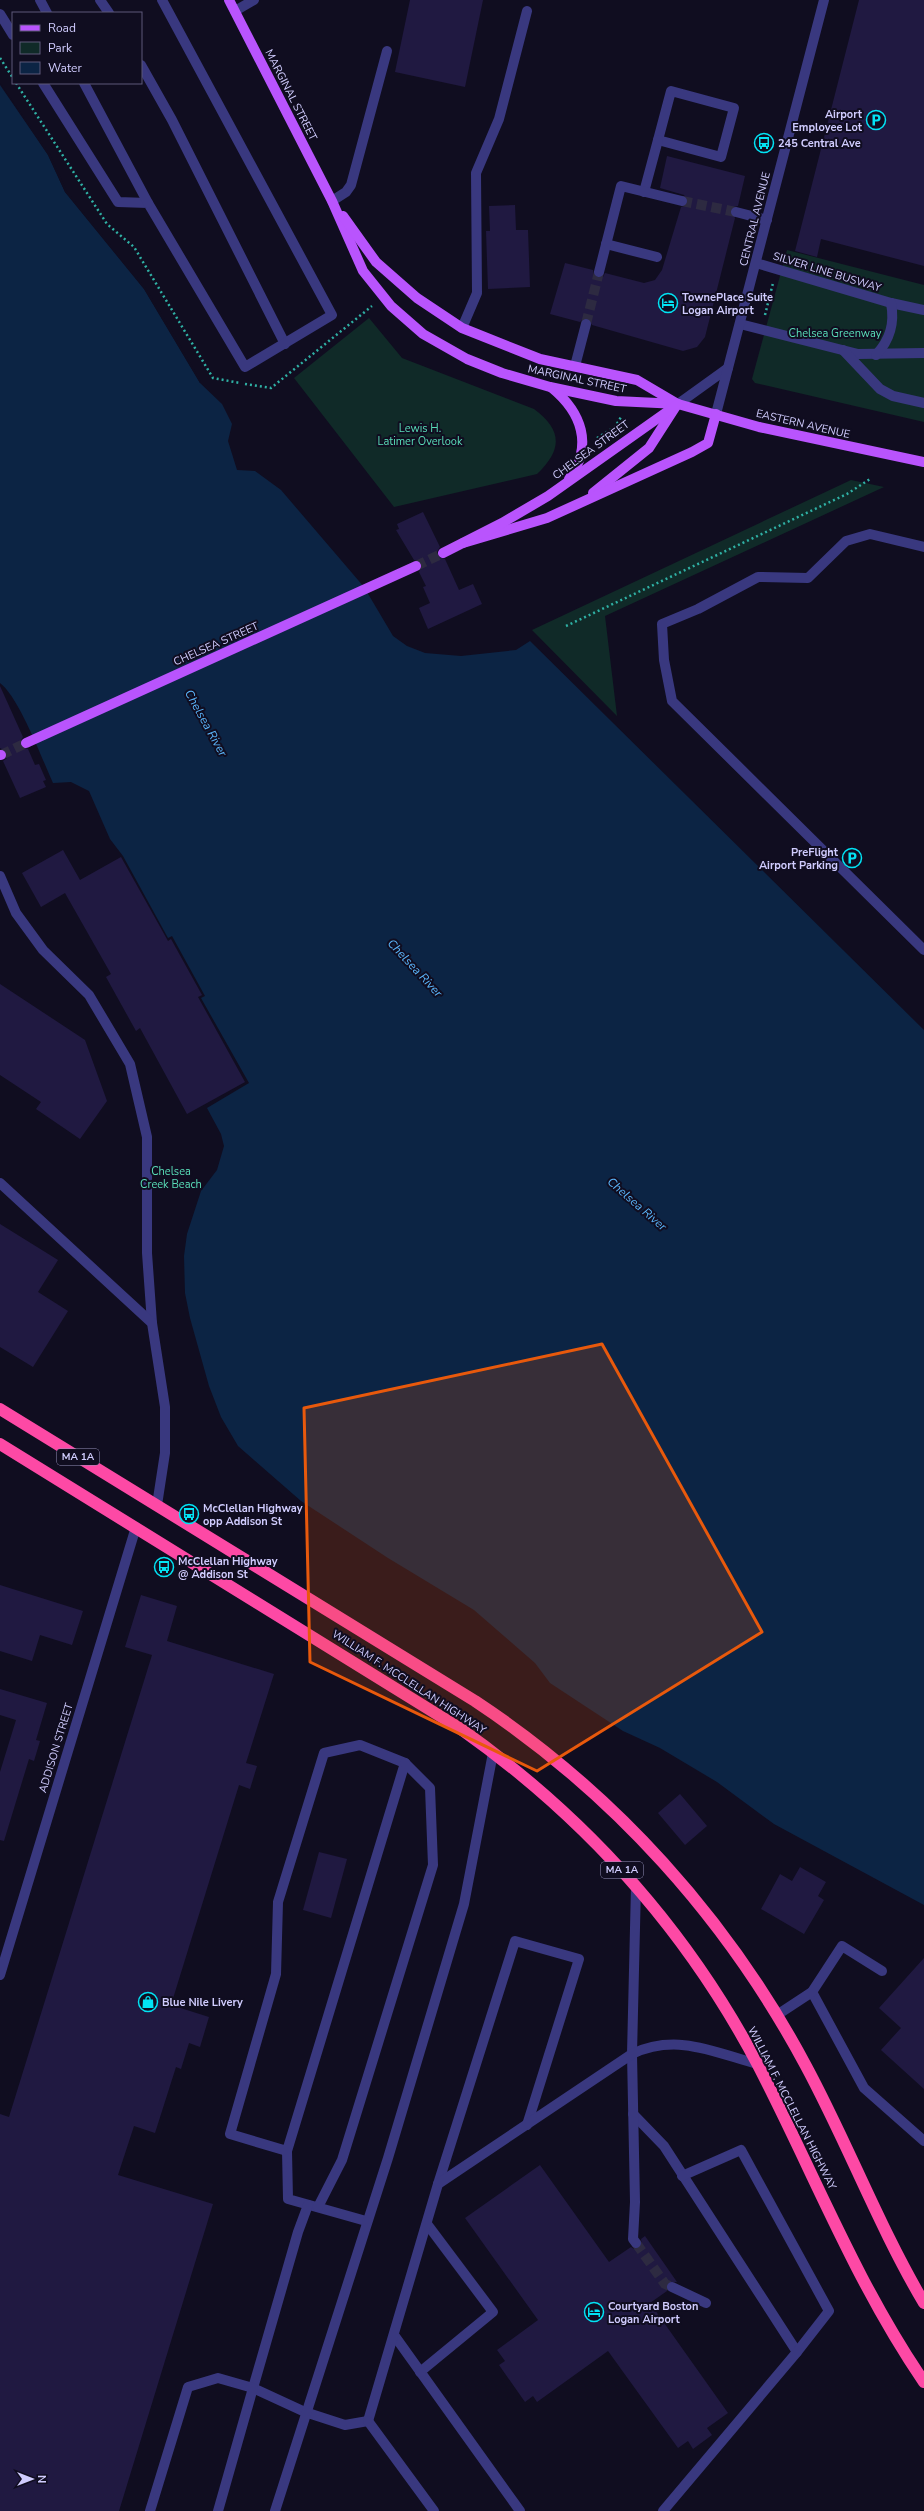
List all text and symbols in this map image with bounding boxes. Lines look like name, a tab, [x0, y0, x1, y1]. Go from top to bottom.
legend	[12, 12, 142, 84]
text: Road	[48, 20, 76, 36]
text: Park	[48, 40, 73, 56]
street label: MARGINAL STREET	[262, 47, 321, 143]
text: Water	[48, 60, 82, 76]
place label: Airport Employee Lot	[792, 107, 863, 135]
parking icon: Airport Employee Lot	[865, 109, 887, 131]
bus stop icon: 245 Central Ave	[753, 132, 775, 154]
place label: 245 Central Ave	[778, 136, 861, 151]
street label: CENTRAL AVENUE	[736, 170, 774, 268]
street label: SILVER LINE BUSWAY	[771, 248, 883, 296]
place label: TownePlace Suite Logan Airport	[682, 290, 773, 318]
hotel icon: TownePlace Suite Logan Airport	[657, 292, 679, 314]
park label: Chelsea Greenway	[789, 326, 882, 341]
street label: MARGINAL STREET	[526, 361, 628, 397]
street label: EASTERN AVENUE	[754, 406, 852, 442]
street label: CHELSEA STREET	[549, 417, 633, 483]
park label: Lewis H. Latimer Overlook	[378, 421, 463, 449]
street label: CHELSEA STREET	[171, 618, 261, 670]
water label: Chelsea River	[181, 687, 231, 760]
place label: PreFlight Airport Parking	[759, 845, 839, 873]
parking icon: PreFlight Airport Parking	[841, 847, 863, 869]
water label: Chelsea River	[384, 936, 447, 1001]
park label: Chelsea Creek Beach	[140, 1164, 202, 1192]
water label: Chelsea River	[604, 1174, 671, 1235]
road number: MA 1A	[57, 1449, 99, 1465]
place label: McClellan Highway opp Addison St	[203, 1501, 303, 1529]
bus stop icon: McClellan Highway opp Addison St	[178, 1503, 200, 1525]
place label: McClellan Highway @ Addison St	[178, 1554, 278, 1582]
bus stop icon: McClellan Highway @ Addison St	[153, 1556, 175, 1578]
street label: WILLIAM F. MCCLELLAN HIGHWAY	[329, 1626, 489, 1738]
street label: ADDISON STREET	[35, 1701, 77, 1795]
road number: MA 1A	[601, 1862, 643, 1878]
shop icon: Blue Nile Livery	[137, 1991, 159, 2013]
place label: Blue Nile Livery	[162, 1995, 243, 2010]
street label: WILLIAM F. MCCLELLAN HIGHWAY	[744, 2024, 840, 2192]
place label: Courtyard Boston Logan Airport	[608, 2299, 698, 2327]
hotel icon: Courtyard Boston Logan Airport	[583, 2301, 605, 2323]
north arrow	[12, 2459, 52, 2499]
text: N	[34, 2475, 49, 2483]

